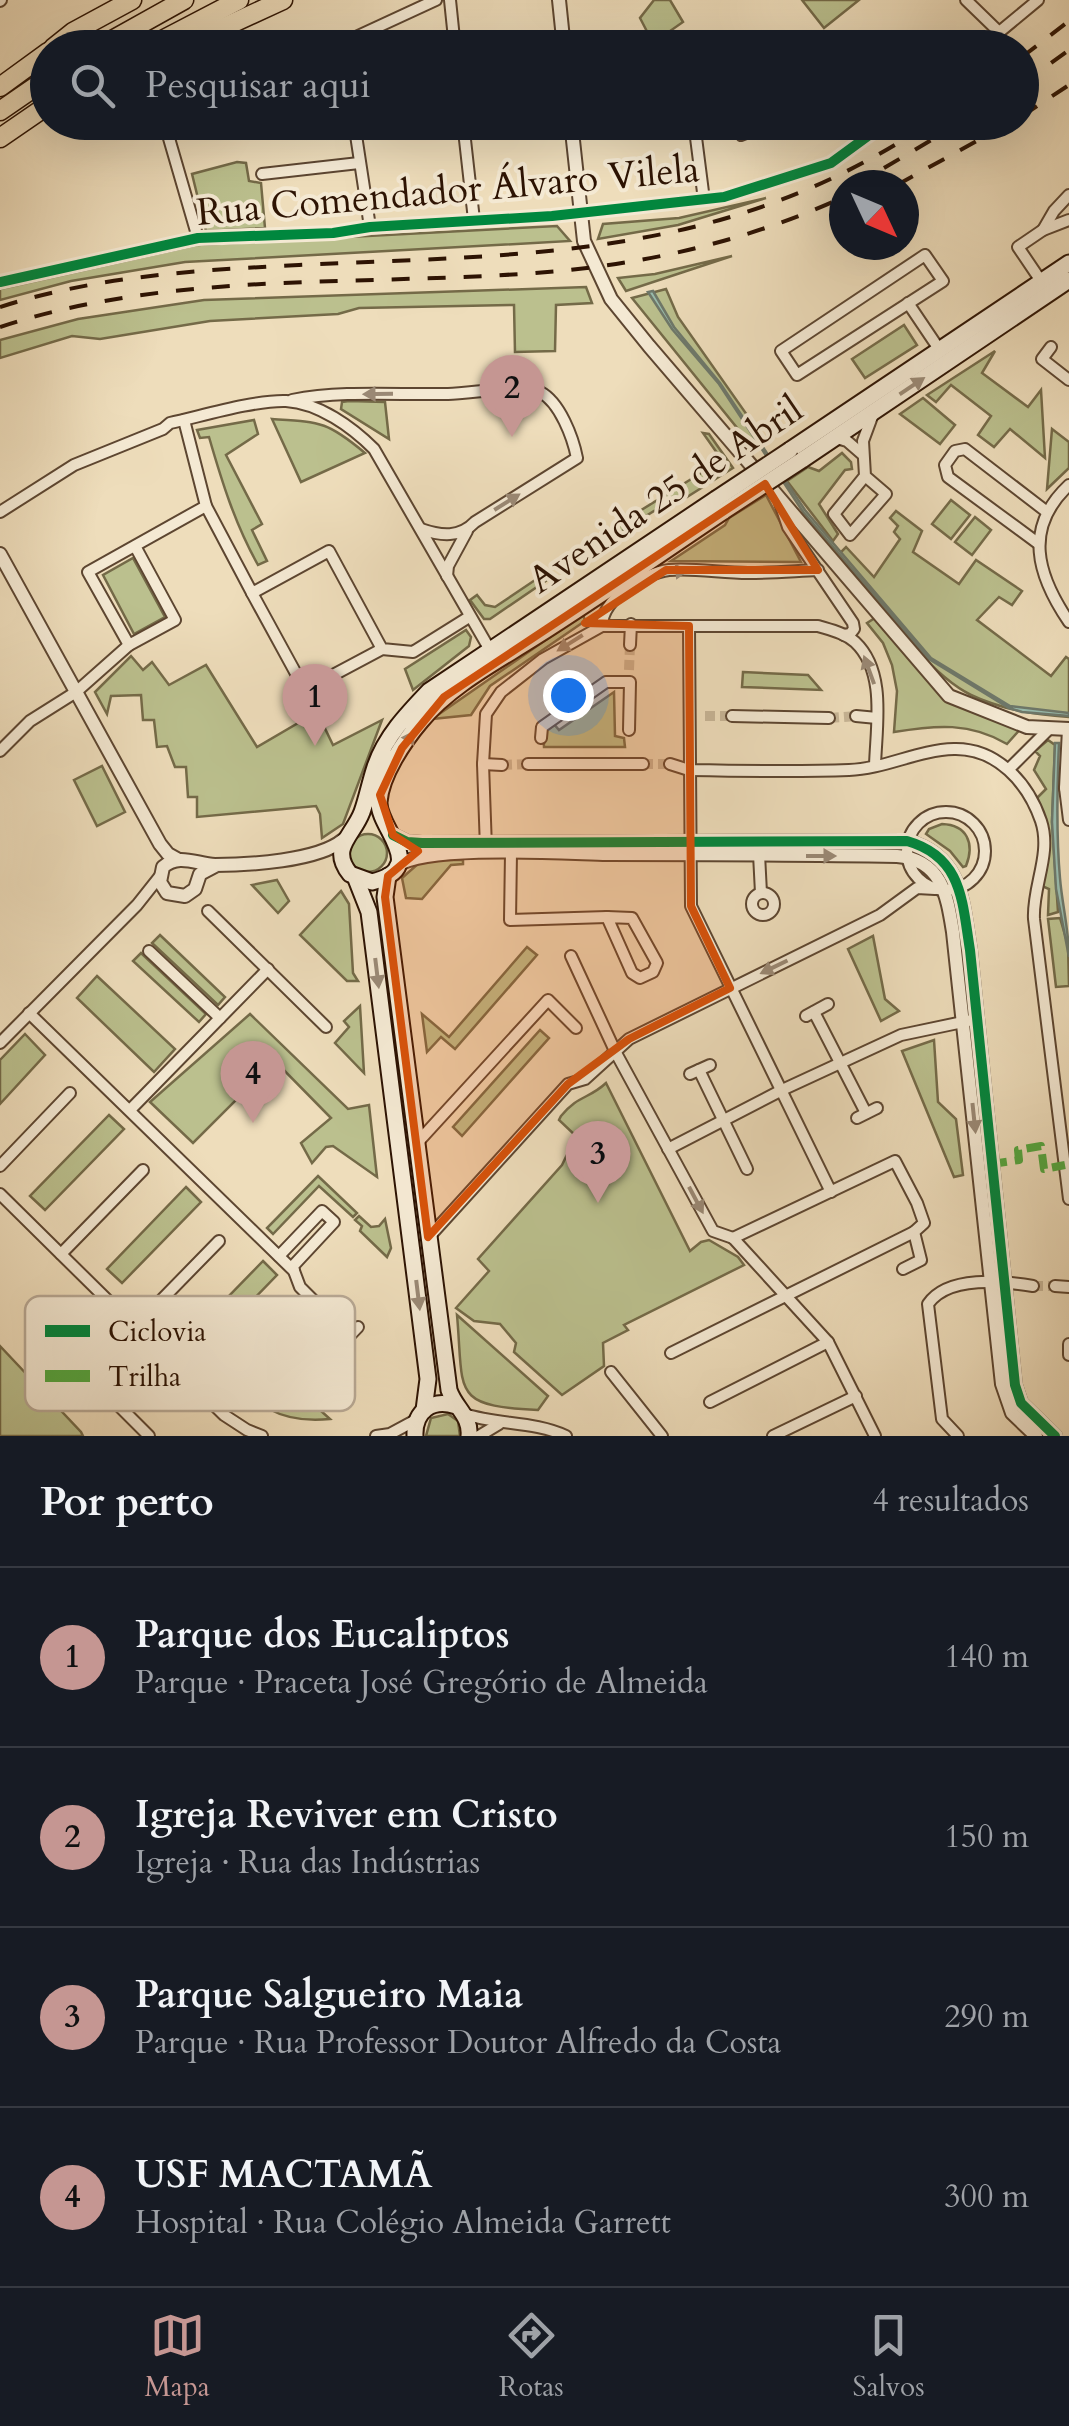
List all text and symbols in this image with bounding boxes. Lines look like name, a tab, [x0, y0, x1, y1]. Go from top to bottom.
search box	[30, 30, 1039, 140]
icon: search	[65, 58, 120, 113]
text: Pesquisar aqui	[145, 59, 371, 111]
street label: Rua Comendador Álvaro Vilela	[195, 143, 702, 239]
north arrow	[829, 170, 919, 260]
pin: 2	[480, 354, 544, 437]
one-way arrow	[899, 378, 926, 396]
street label: Avenida 25 de Abril	[518, 383, 813, 606]
one-way arrow	[362, 386, 394, 402]
one-way arrow	[493, 494, 520, 512]
one-way arrow	[658, 564, 689, 580]
one-way arrow	[556, 633, 584, 651]
one-way arrow	[861, 655, 876, 685]
pin: 1	[282, 664, 348, 746]
your location	[543, 670, 594, 721]
one-way arrow	[396, 730, 414, 757]
one-way arrow	[806, 848, 838, 864]
one-way arrow	[369, 957, 385, 989]
one-way arrow	[759, 958, 788, 975]
pin: 4	[220, 1040, 286, 1123]
one-way arrow	[966, 1102, 982, 1134]
pin: 3	[566, 1120, 630, 1203]
one-way arrow	[686, 1186, 704, 1214]
one-way arrow	[410, 1280, 426, 1312]
legend	[25, 1296, 355, 1411]
text: Ciclovia	[108, 1313, 206, 1351]
text: Trilha	[108, 1358, 181, 1396]
text: Por perto	[40, 1473, 214, 1530]
text: 4 resultados	[872, 1479, 1029, 1523]
text: Parque dos Eucaliptos	[135, 1609, 510, 1661]
text: 1	[64, 1635, 81, 1679]
text: 140 m	[944, 1635, 1029, 1679]
text: Parque · Praceta José Gregório de Almeida	[135, 1661, 708, 1705]
text: Igreja Reviver em Cristo	[135, 1789, 558, 1841]
text: 2	[64, 1815, 81, 1859]
text: 150 m	[944, 1815, 1029, 1859]
text: Igreja · Rua das Indústrias	[135, 1841, 480, 1885]
text: Parque Salgueiro Maia	[135, 1969, 523, 2021]
text: 3	[64, 1995, 81, 2039]
text: 290 m	[944, 1995, 1029, 2039]
text: Parque · Rua Professor Doutor Alfredo da Costa	[135, 2021, 781, 2065]
text: USF MACTAMÃ	[135, 2149, 432, 2201]
text: 4	[64, 2175, 81, 2219]
text: 300 m	[944, 2175, 1029, 2219]
text: Hospital · Rua Colégio Almeida Garrett	[135, 2201, 671, 2245]
tab: Mapa	[144, 2308, 210, 2406]
tab: Rotas	[499, 2308, 564, 2406]
tab: Salvos	[853, 2308, 925, 2406]

